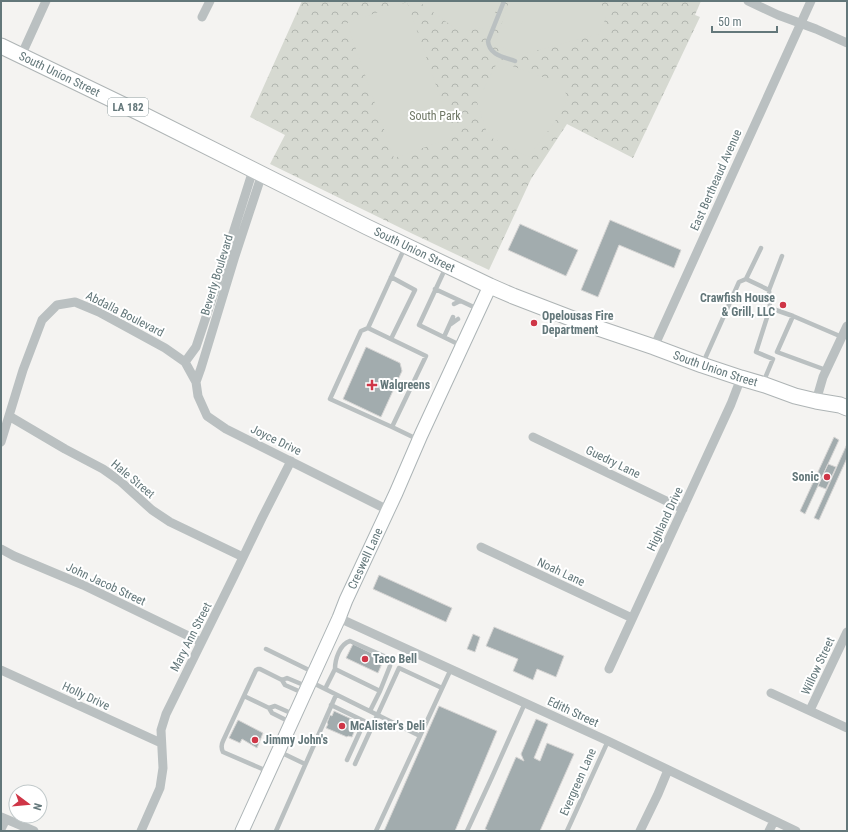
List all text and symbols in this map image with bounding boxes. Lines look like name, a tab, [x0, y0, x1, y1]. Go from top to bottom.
scale bar	[712, 8, 777, 34]
text: 50 m	[718, 15, 742, 29]
street label: South Union Street	[17, 49, 103, 100]
road number: LA 182	[108, 98, 148, 116]
park label: South Park	[409, 109, 461, 123]
street label: East Bertheaud Avenue	[687, 127, 745, 233]
street label: South Union Street	[372, 224, 458, 275]
street label: Beverly Boulevard	[198, 233, 236, 317]
street label: Abdalla Boulevard	[84, 288, 166, 340]
place label: Crawfish House & Grill, LLC	[700, 291, 775, 319]
marker: Crawfish House & Grill, LLC	[778, 300, 788, 310]
place label: Opelousas Fire Department	[542, 309, 614, 337]
marker: Opelousas Fire Department	[529, 318, 539, 328]
street label: South Union Street	[671, 348, 760, 390]
place label: Walgreens	[380, 378, 431, 392]
marker: Walgreens	[367, 380, 377, 390]
street label: Joyce Drive	[248, 422, 304, 458]
street label: Guedry Lane	[583, 443, 643, 481]
street label: Hale Street	[108, 457, 158, 502]
place label: Sonic	[792, 470, 819, 484]
marker: Sonic	[822, 472, 832, 482]
street label: Highland Drive	[644, 484, 686, 553]
street label: Creswell Lane	[345, 525, 386, 592]
street label: Noah Lane	[535, 555, 587, 589]
street label: John Jacob Street	[64, 559, 148, 609]
street label: Mary Ann Street	[168, 600, 215, 674]
street label: Willow Street	[799, 635, 838, 697]
place label: Taco Bell	[373, 652, 417, 666]
marker: Taco Bell	[360, 654, 370, 664]
street label: Holly Drive	[60, 679, 112, 713]
street label: Edith Street	[545, 694, 601, 730]
place label: McAlister's Deli	[350, 719, 425, 733]
marker: McAlister's Deli	[337, 721, 347, 731]
place label: Jimmy John's	[263, 733, 328, 747]
marker: Jimmy John's	[250, 735, 260, 745]
street label: Evergreen Lane	[557, 746, 599, 818]
north arrow	[8, 784, 48, 824]
text: N	[30, 802, 44, 812]

